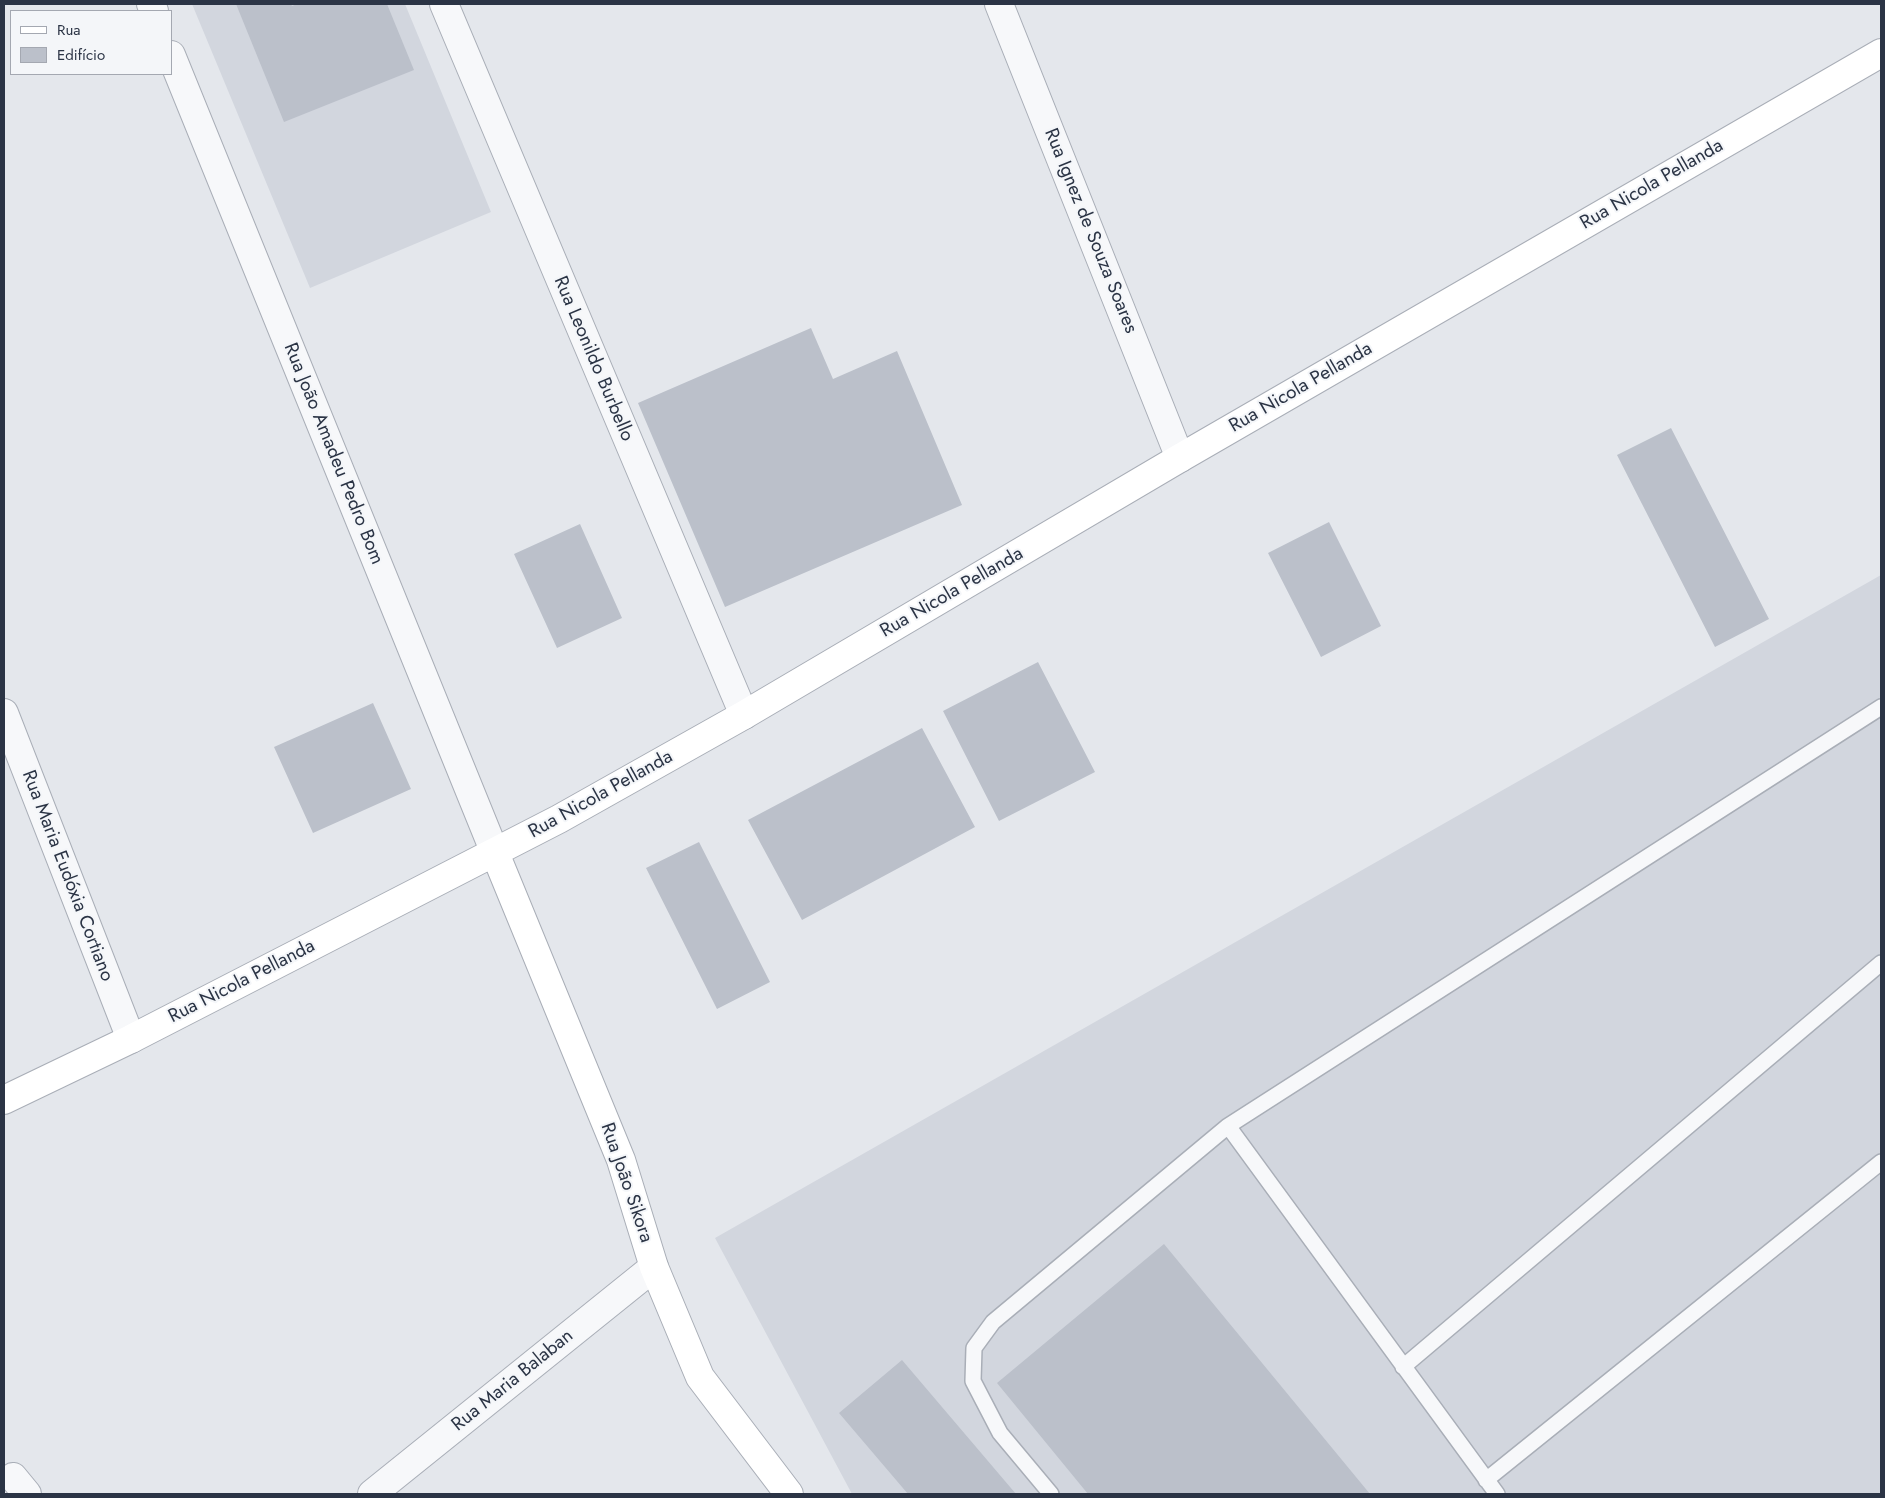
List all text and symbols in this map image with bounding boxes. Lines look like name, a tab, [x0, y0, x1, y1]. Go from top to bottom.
legend	[10, 10, 172, 75]
text: Rua	[57, 19, 81, 41]
text: Edifício	[57, 44, 105, 66]
street label: Rua Ignez de Souza Soares	[1038, 125, 1142, 337]
street label: Rua Nicola Pellanda	[1576, 135, 1728, 235]
street label: Rua Leonildo Burbello	[548, 273, 638, 445]
street label: Rua Nicola Pellanda	[1225, 338, 1377, 438]
street label: Rua João Amadeu Pedro Bom	[278, 340, 388, 568]
street label: Rua Nicola Pellanda	[876, 543, 1028, 643]
street label: Rua Nicola Pellanda	[525, 746, 677, 844]
street label: Rua Maria Eudóxia Cortiano	[16, 767, 118, 985]
street label: Rua Nicola Pellanda	[165, 935, 319, 1029]
street label: Rua João Sikora	[595, 1120, 657, 1246]
street label: Rua Maria Balaban	[448, 1325, 578, 1437]

